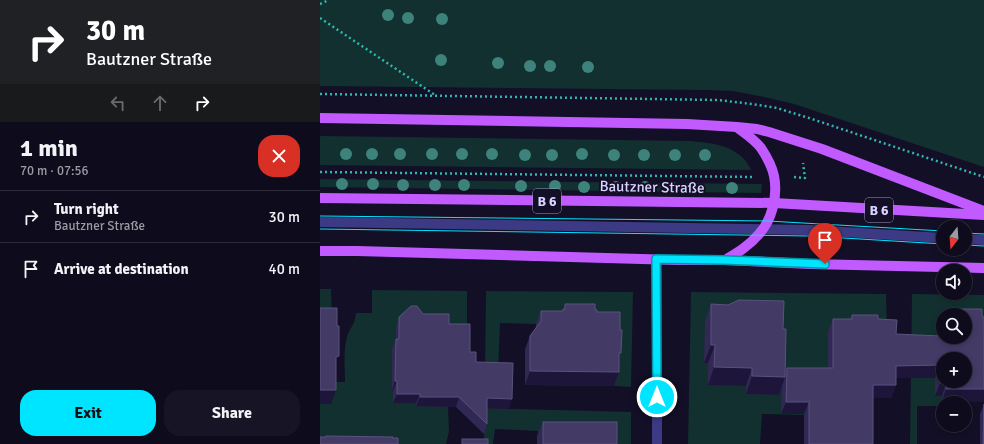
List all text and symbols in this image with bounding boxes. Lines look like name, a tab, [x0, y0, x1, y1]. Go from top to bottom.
text: 30 m	[86, 14, 145, 48]
icon: right	[20, 16, 72, 68]
text: Bautzner Straße	[86, 48, 212, 70]
icon: left	[107, 92, 129, 114]
icon: ahead	[149, 92, 171, 114]
icon: right	[191, 92, 213, 114]
text: 1 min	[20, 133, 78, 163]
button: close	[258, 135, 300, 177]
text: 70 m · 07:56	[20, 163, 89, 179]
street label: Bautzner Straße	[599, 177, 705, 197]
road number: B 6	[533, 189, 561, 213]
road number: B 6	[865, 198, 893, 222]
text: Turn right	[54, 200, 119, 218]
icon: right	[20, 206, 42, 228]
text: 30 m	[269, 208, 300, 226]
text: Bautzner Straße	[54, 218, 145, 234]
north arrow	[936, 220, 972, 256]
map controls	[936, 220, 972, 432]
pin	[808, 223, 842, 264]
icon: arrive	[814, 229, 836, 251]
icon: arrive	[20, 258, 42, 280]
text: Arrive at destination	[54, 260, 189, 278]
text: 40 m	[269, 260, 300, 278]
button: sound	[936, 264, 972, 300]
button: search	[936, 308, 972, 344]
button: +	[936, 352, 972, 388]
position arrow	[636, 376, 678, 418]
button: Exit	[20, 390, 156, 436]
button: Share	[164, 390, 300, 436]
button: −	[936, 396, 972, 432]

